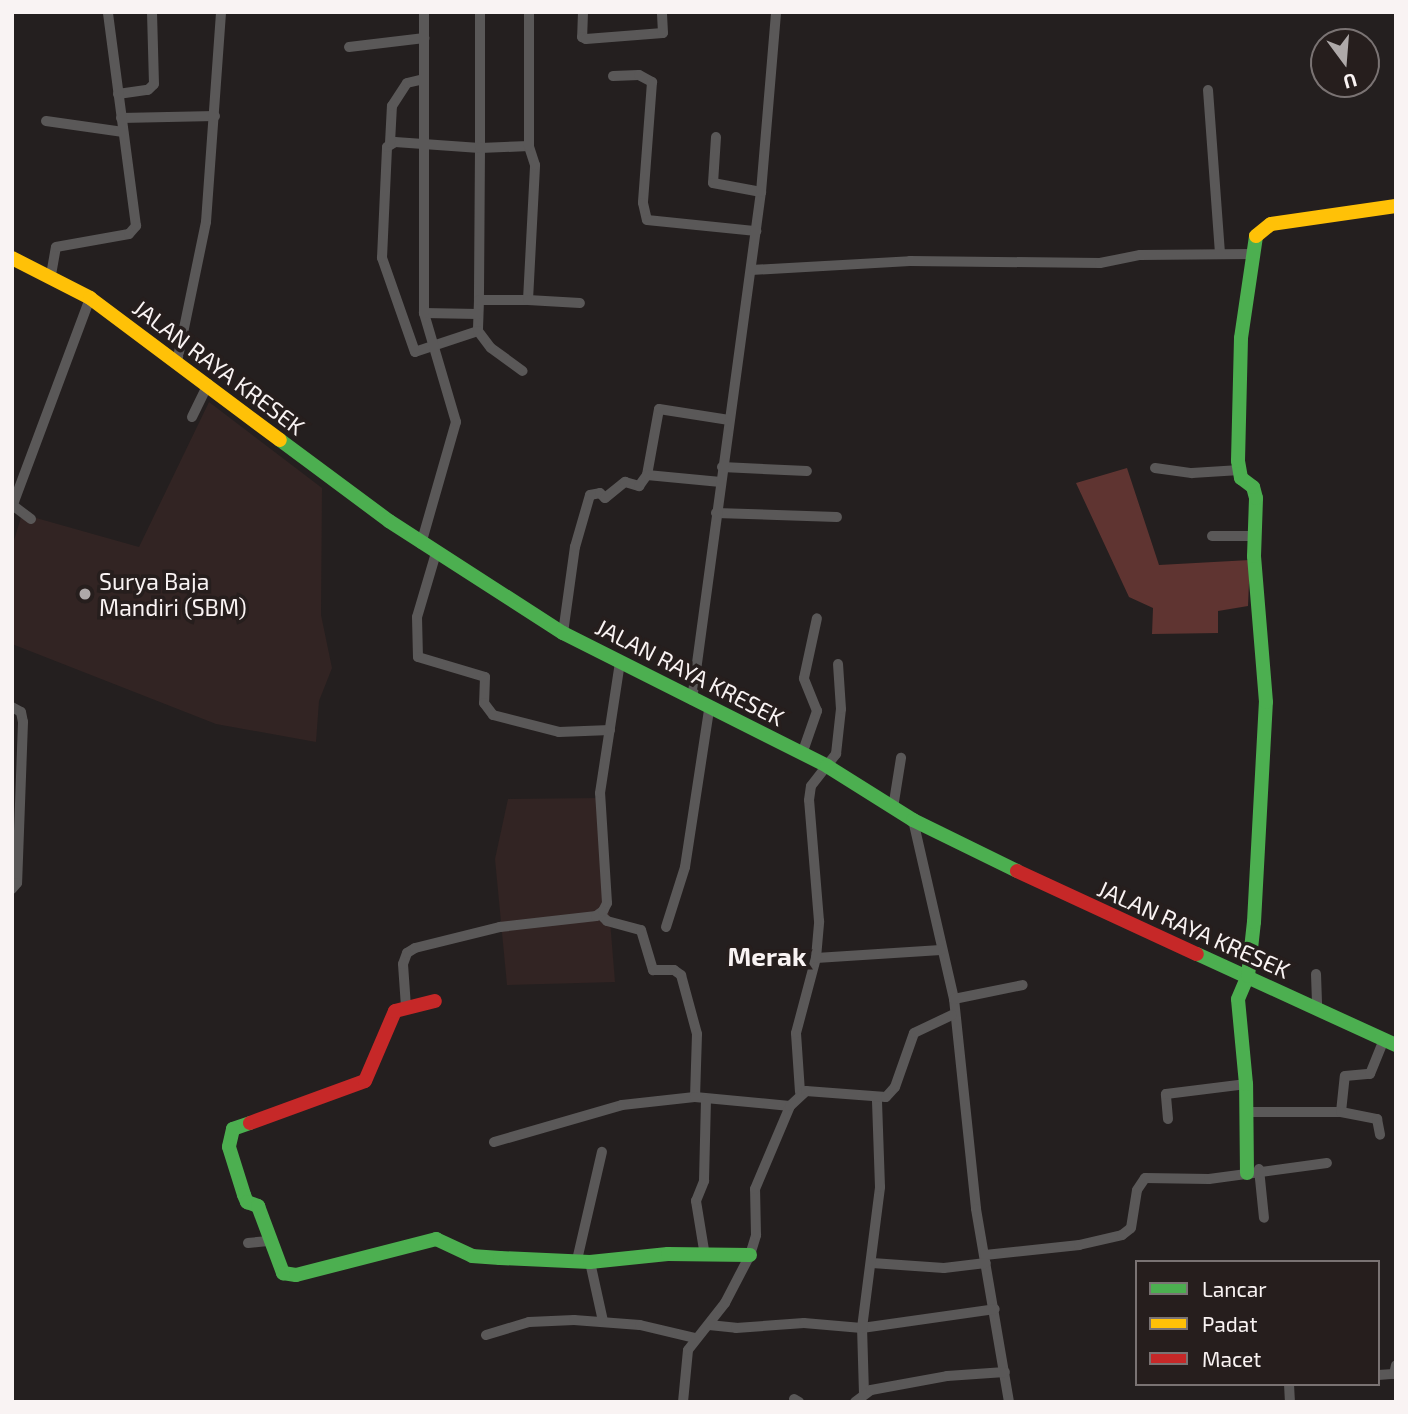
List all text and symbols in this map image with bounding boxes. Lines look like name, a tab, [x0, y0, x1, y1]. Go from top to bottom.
north arrow	[1310, 28, 1380, 98]
text: U	[1341, 69, 1360, 95]
street label: JALAN RAYA KRESEK	[128, 293, 310, 441]
place label: Surya Baja Mandiri (SBM)	[99, 567, 247, 621]
marker: Surya Baja Mandiri (SBM)	[77, 586, 93, 602]
street label: JALAN RAYA KRESEK	[591, 612, 789, 732]
street label: JALAN RAYA KRESEK	[1093, 874, 1295, 984]
district label: Merak	[728, 940, 806, 972]
legend	[1135, 1260, 1380, 1386]
text: Lancar	[1202, 1276, 1267, 1301]
text: Padat	[1202, 1311, 1257, 1336]
text: Macet	[1202, 1346, 1261, 1371]

